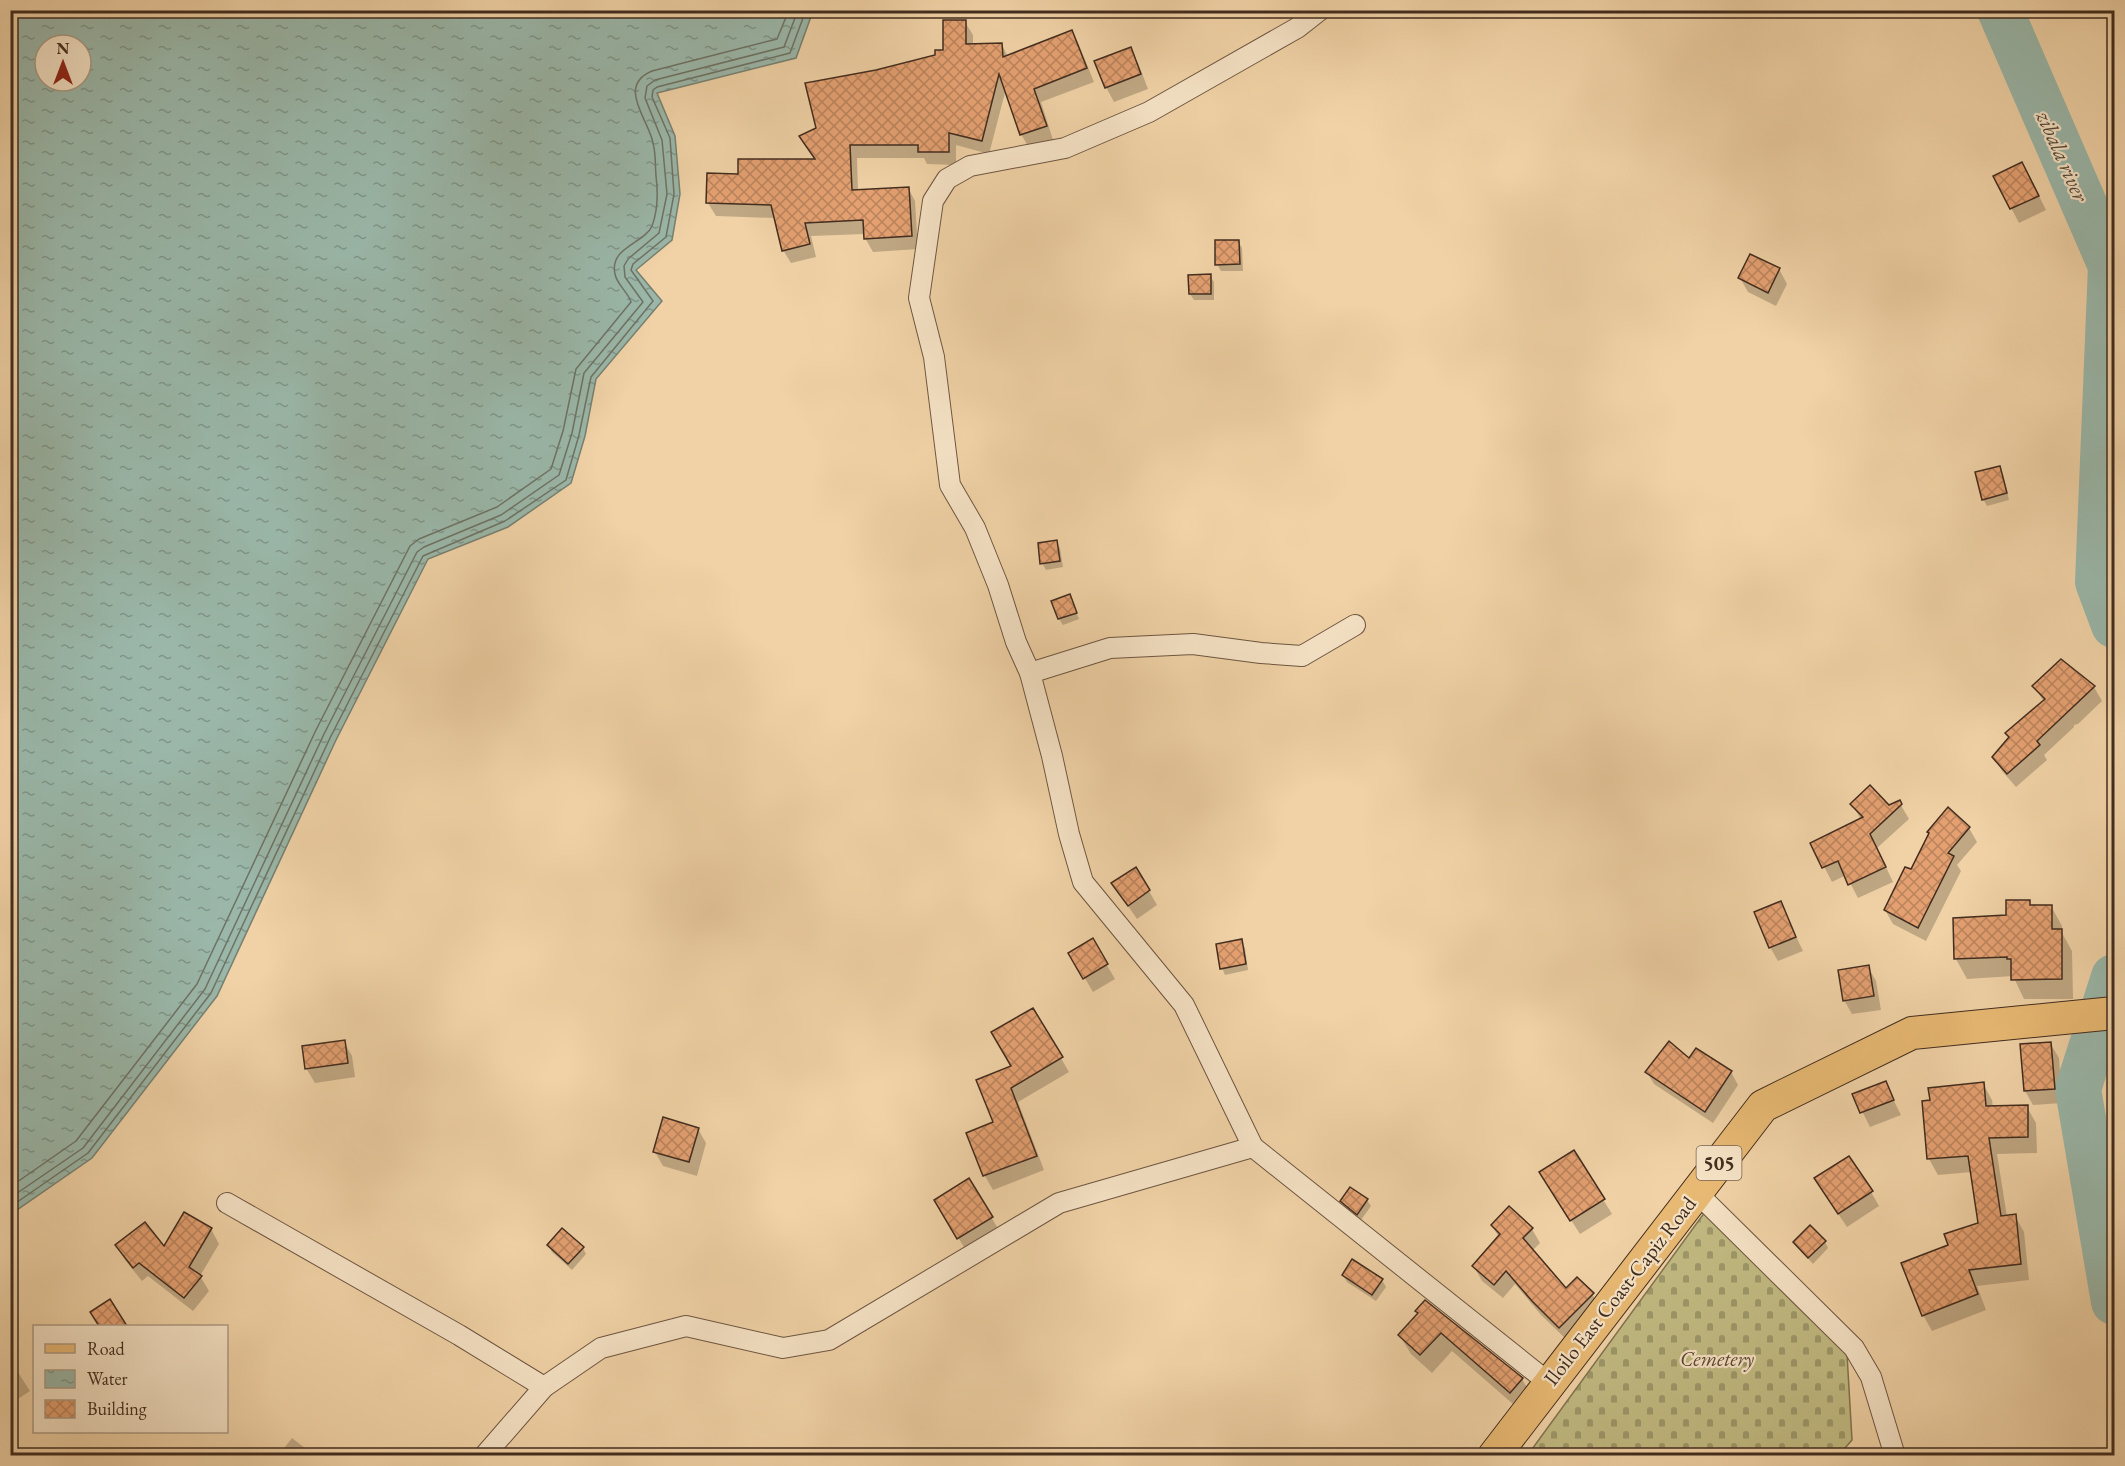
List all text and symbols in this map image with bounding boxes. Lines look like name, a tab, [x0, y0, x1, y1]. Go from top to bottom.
north arrow	[33, 33, 93, 93]
text: N	[57, 38, 70, 59]
water label: zibala river	[2030, 106, 2096, 208]
road number: 505	[1696, 1146, 1742, 1180]
street label: Iloilo East Coast-Capiz Road	[1537, 1191, 1702, 1391]
legend	[33, 1325, 228, 1433]
text: Road	[87, 1337, 126, 1360]
park label: Cemetery	[1680, 1345, 1754, 1372]
text: Water	[87, 1367, 128, 1390]
text: Building	[87, 1397, 147, 1420]

